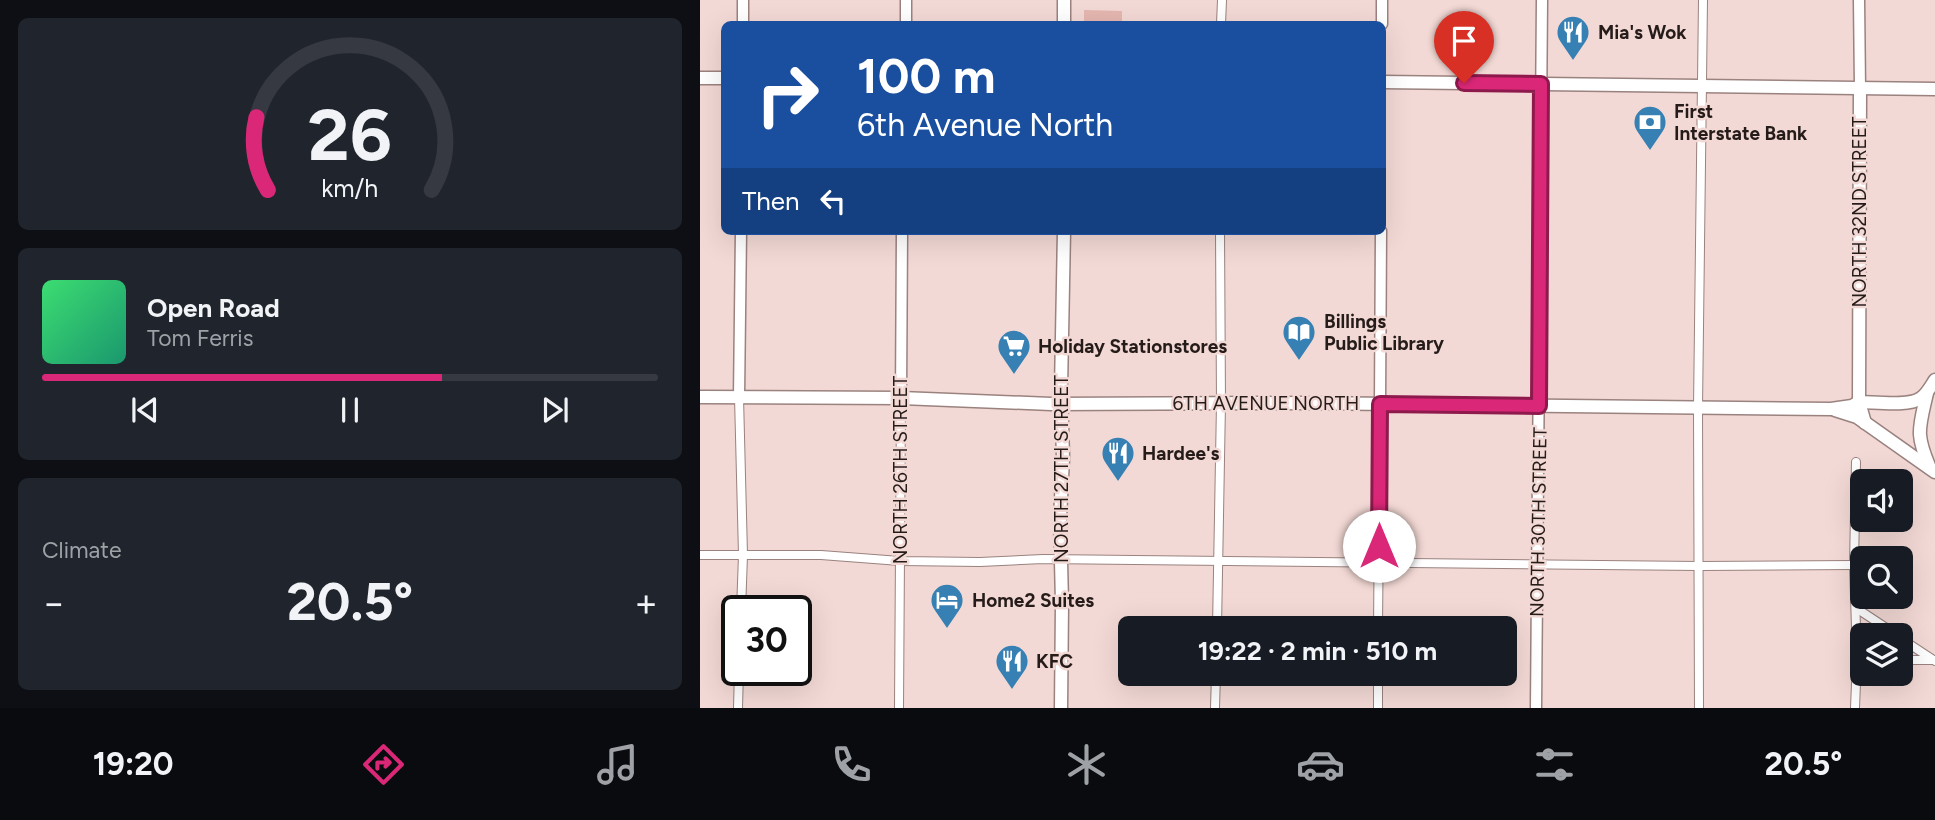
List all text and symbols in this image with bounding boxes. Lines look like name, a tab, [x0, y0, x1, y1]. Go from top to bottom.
pin	[1434, 11, 1494, 83]
restaurant icon: Mia's Wok	[1554, 13, 1592, 62]
place label: Mia's Wok	[1598, 21, 1687, 44]
icon: arrive	[1445, 22, 1483, 60]
text: 100 m	[857, 46, 996, 105]
icon: right	[742, 49, 833, 140]
text: 26	[308, 91, 392, 178]
place label: First Interstate Bank	[1674, 100, 1808, 145]
bank icon: First Interstate Bank	[1631, 103, 1669, 152]
text: 6th Avenue North	[857, 106, 1113, 144]
street label: NORTH 32ND STREET	[1848, 116, 1871, 308]
text: km/h	[321, 173, 379, 203]
icon: left	[814, 182, 852, 220]
text: Then	[742, 185, 800, 217]
text: Open Road	[147, 292, 280, 324]
place label: Billings Public Library	[1324, 310, 1444, 355]
library icon: Billings Public Library	[1280, 313, 1318, 362]
text: Tom Ferris	[147, 324, 253, 352]
supermarket icon: Holiday Stationstores	[995, 327, 1033, 376]
place label: Holiday Stationstores	[1038, 335, 1227, 358]
street label: NORTH 27TH STREET	[1050, 374, 1073, 563]
street label: NORTH 26TH STREET	[889, 375, 912, 564]
icon: previous	[126, 391, 164, 429]
icon: pause	[331, 391, 369, 429]
icon: next	[536, 391, 574, 429]
street label: 6TH AVENUE NORTH	[1173, 392, 1359, 415]
street label: NORTH 30TH STREET	[1525, 426, 1552, 617]
restaurant icon: Hardee's	[1099, 434, 1137, 483]
place label: Hardee's	[1142, 442, 1220, 465]
map controls	[1850, 469, 1913, 686]
button: sound	[1850, 469, 1913, 532]
position arrow	[1342, 509, 1416, 583]
text: Climate	[42, 536, 121, 564]
button: search	[1850, 546, 1913, 609]
text: 20.5°	[287, 571, 413, 633]
text: −	[42, 580, 66, 626]
text: +	[634, 580, 658, 626]
hotel icon: Home2 Suites	[928, 581, 966, 630]
place label: Home2 Suites	[972, 589, 1094, 612]
speed limit sign: 30	[721, 595, 812, 686]
button: layers	[1850, 623, 1913, 686]
text: 19:22 · 2 min · 510 m	[1198, 635, 1437, 667]
restaurant icon: KFC	[993, 642, 1031, 691]
place label: KFC	[1036, 650, 1073, 673]
icon: directions	[359, 740, 408, 789]
icon: music	[593, 740, 642, 789]
icon: phone	[827, 740, 876, 789]
icon: climate	[1062, 740, 1111, 789]
icon: car	[1296, 740, 1345, 789]
icon: filters	[1530, 740, 1579, 789]
text: 19:20	[93, 745, 174, 783]
text: 20.5°	[1764, 745, 1842, 783]

